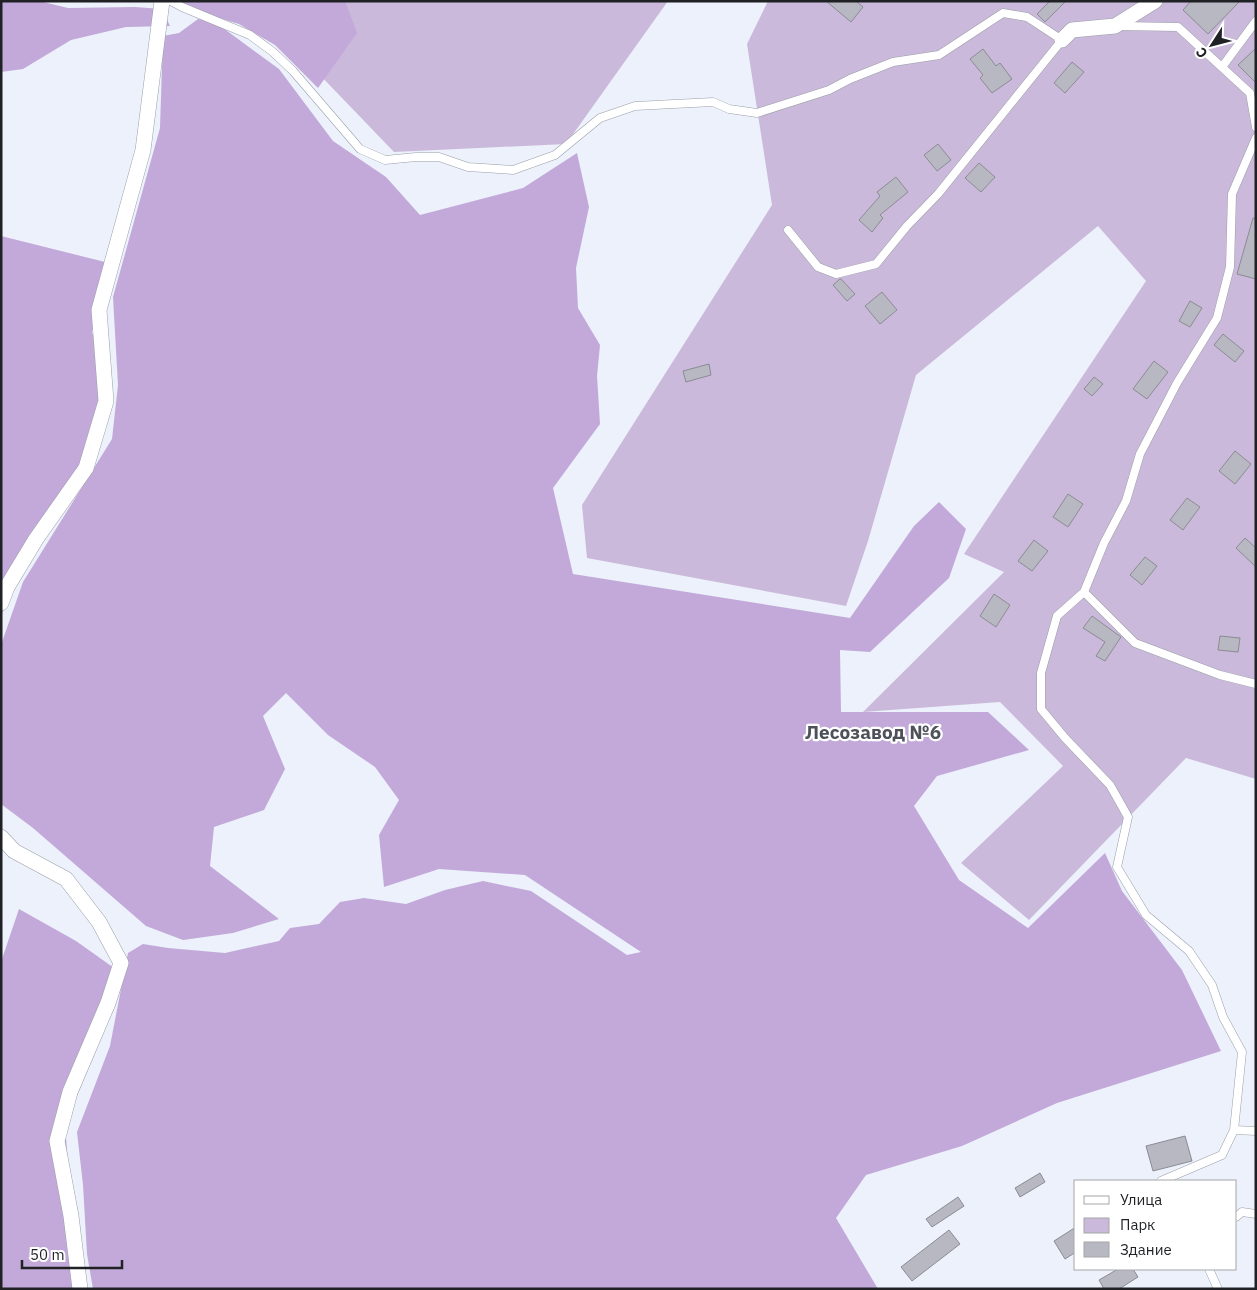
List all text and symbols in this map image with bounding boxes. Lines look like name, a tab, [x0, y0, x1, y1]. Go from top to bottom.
north arrow	[1187, 20, 1237, 70]
text: С	[1192, 44, 1211, 62]
district label: Лесозавод №6	[805, 720, 941, 744]
legend	[1074, 1180, 1237, 1270]
text: Улица	[1120, 1190, 1162, 1209]
text: Парк	[1120, 1215, 1155, 1234]
scale bar	[22, 1238, 122, 1270]
text: Здание	[1120, 1240, 1172, 1259]
text: 50 m	[30, 1245, 65, 1264]

